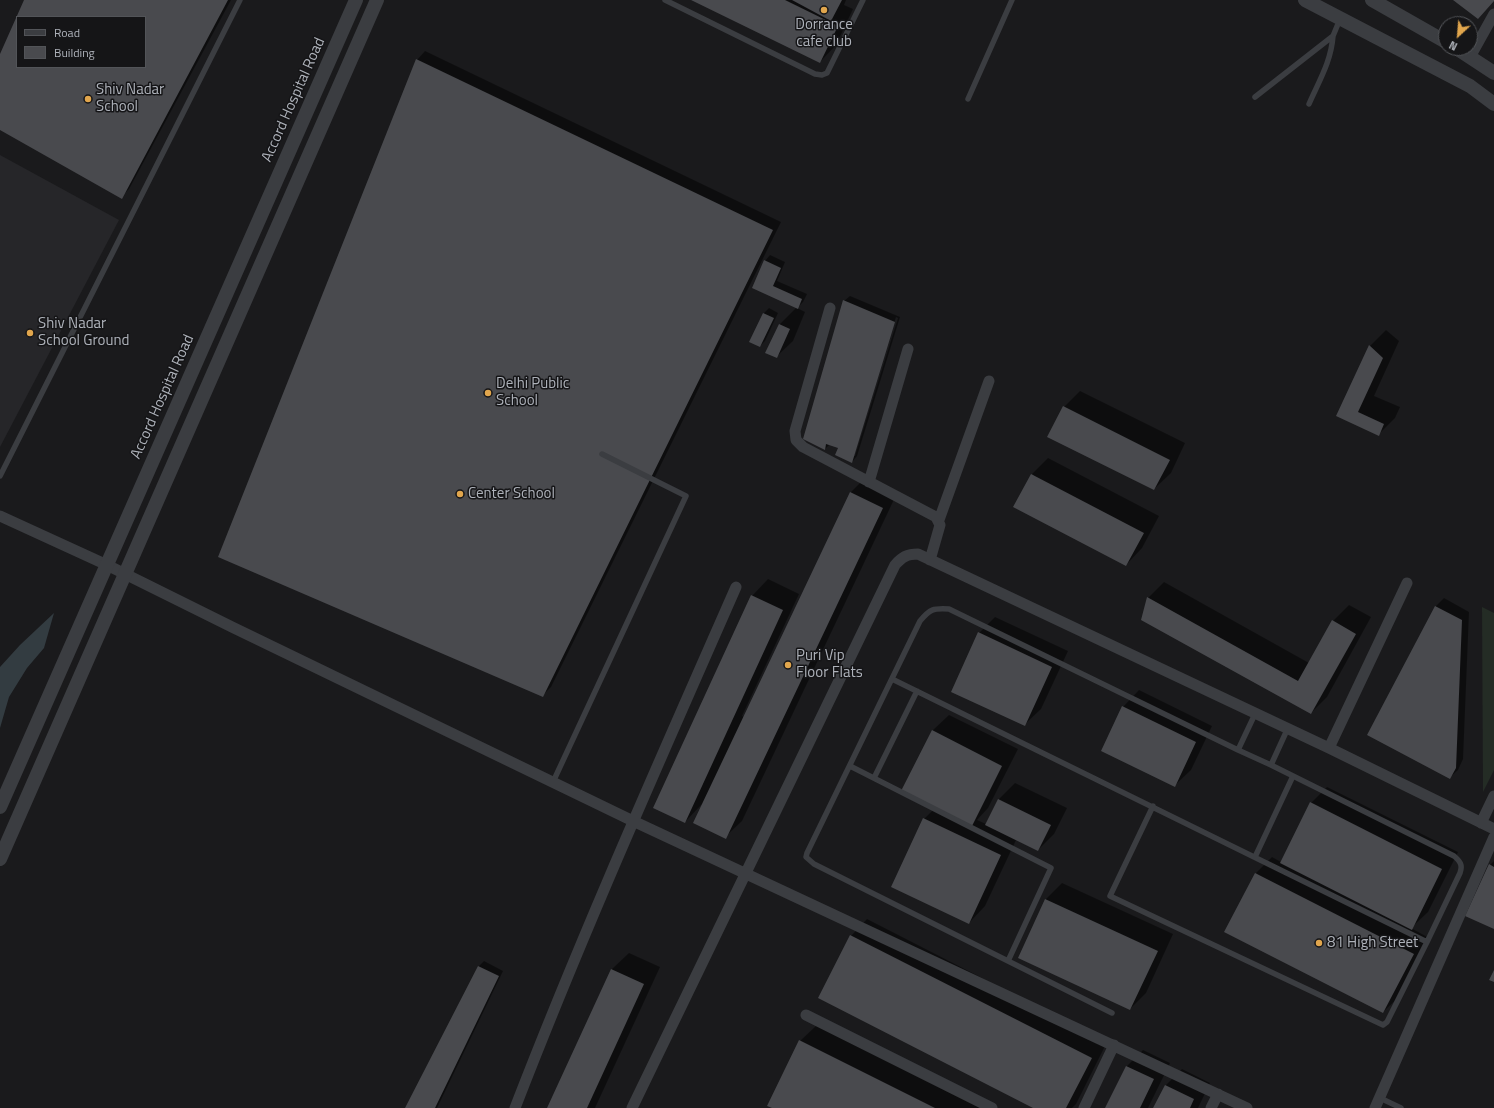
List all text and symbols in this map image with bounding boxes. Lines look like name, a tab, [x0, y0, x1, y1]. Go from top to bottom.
marker: Dorrance cafe club	[819, 5, 829, 15]
legend	[16, 16, 146, 68]
place label: Dorrance cafe club	[795, 16, 853, 51]
north arrow	[1438, 16, 1478, 56]
text: Road	[54, 23, 80, 42]
street label: Accord Hospital Road	[259, 35, 329, 165]
text: N	[1446, 37, 1460, 55]
text: Building	[54, 43, 95, 62]
place label: Shiv Nadar School	[96, 81, 164, 116]
marker: Shiv Nadar School	[83, 94, 93, 104]
place label: Shiv Nadar School Ground	[38, 315, 129, 350]
marker: Shiv Nadar School Ground	[25, 328, 35, 338]
street label: Accord Hospital Road	[128, 332, 198, 462]
place label: Delhi Public School	[496, 375, 569, 410]
marker: Delhi Public School	[483, 388, 493, 398]
place label: Center School	[468, 485, 555, 503]
marker: Center School	[455, 489, 465, 499]
place label: Puri Vip Floor Flats	[796, 647, 863, 682]
marker: Puri Vip Floor Flats	[783, 660, 793, 670]
place label: 81 High Street	[1327, 934, 1418, 952]
marker: 81 High Street	[1314, 938, 1324, 948]

